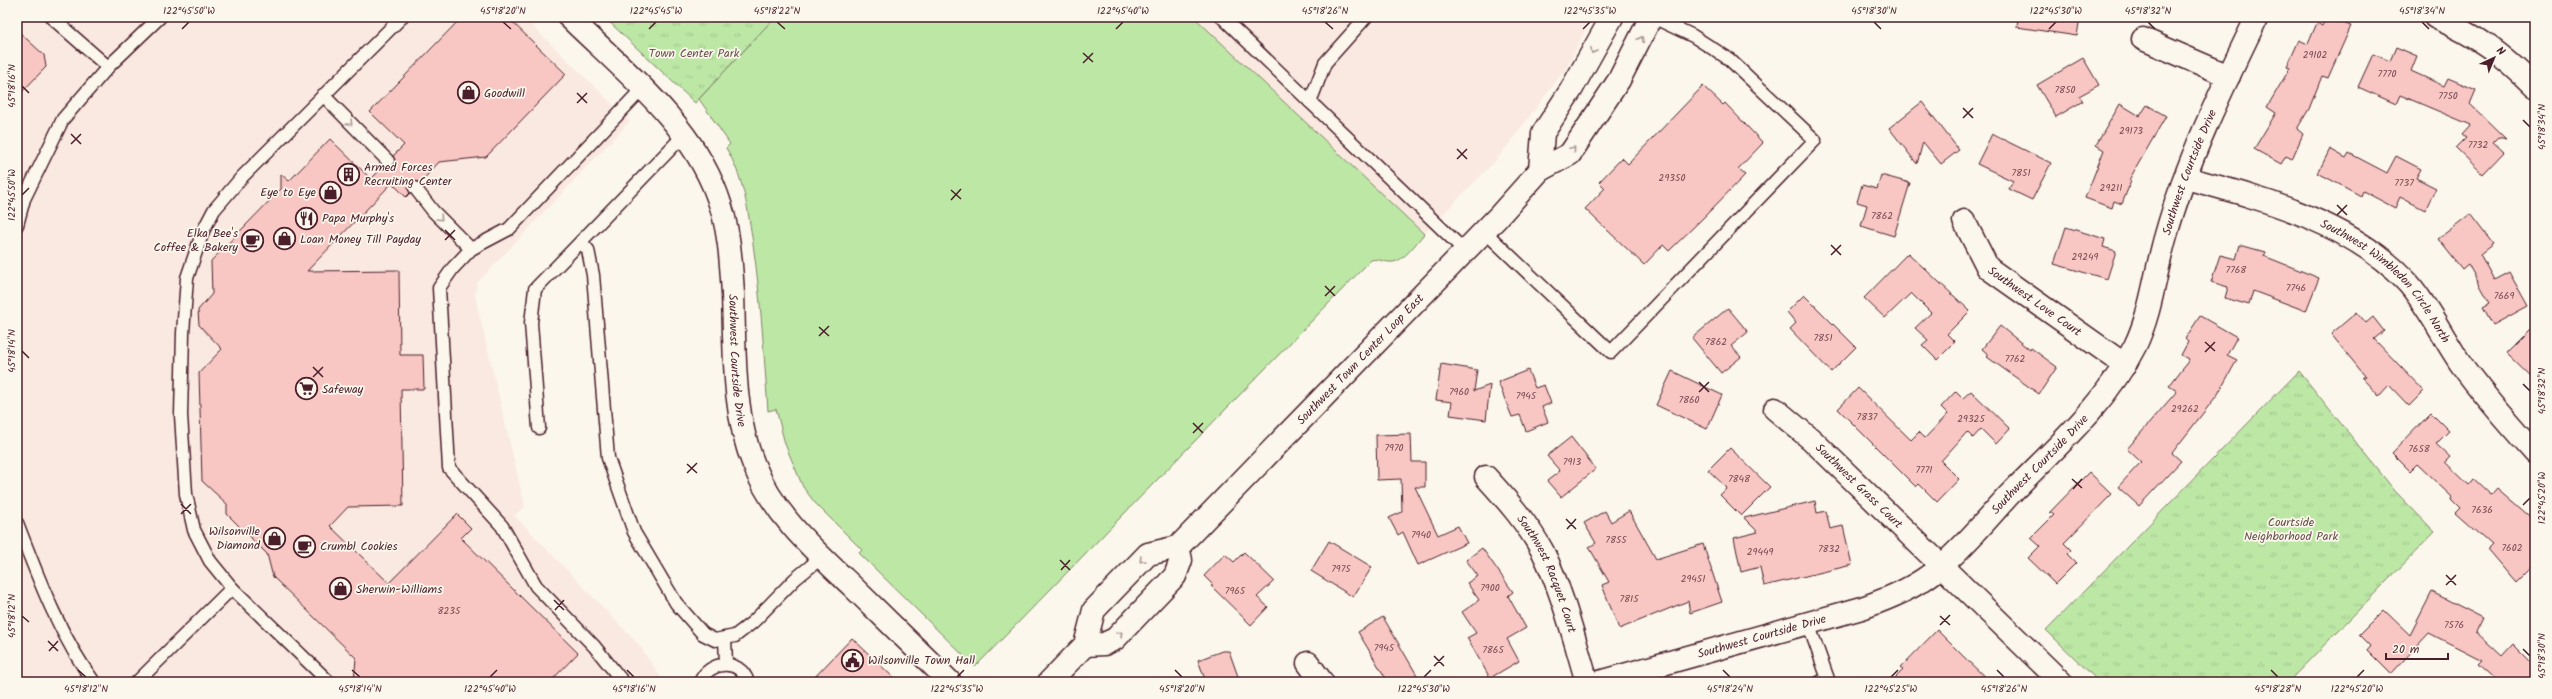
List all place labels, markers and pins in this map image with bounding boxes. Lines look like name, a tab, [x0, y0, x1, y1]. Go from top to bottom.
shop icon: Goodwill	[455, 80, 481, 106]
place label: Goodwill	[484, 84, 525, 103]
place label: Armed Forces Recruiting Center	[364, 158, 453, 191]
building icon: Armed Forces Recruiting Center	[336, 161, 362, 187]
shop icon: Eye to Eye	[318, 179, 344, 205]
place label: Eye to Eye	[260, 183, 317, 202]
restaurant icon: Papa Murphy's	[293, 205, 319, 231]
place label: Papa Murphy's	[322, 209, 394, 228]
place label: Elka Bee's Coffee & Bakery	[154, 224, 238, 257]
shop icon: Loan Money Till Payday	[272, 226, 298, 252]
cafe icon: Elka Bee's Coffee & Bakery	[240, 227, 266, 253]
place label: Loan Money Till Payday	[300, 230, 421, 249]
supermarket icon: Safeway	[293, 376, 319, 402]
place label: Safeway	[322, 380, 364, 399]
place label: Wilsonville Diamond	[209, 522, 261, 555]
shop icon: Wilsonville Diamond	[262, 525, 288, 551]
cafe icon: Crumbl Cookies	[292, 533, 318, 559]
place label: Crumbl Cookies	[320, 537, 398, 556]
shop icon: Sherwin-Williams	[328, 576, 354, 602]
place label: Sherwin-Williams	[356, 580, 442, 599]
public building icon: Wilsonville Town Hall	[840, 647, 866, 673]
place label: Wilsonville Town Hall	[868, 651, 975, 670]

